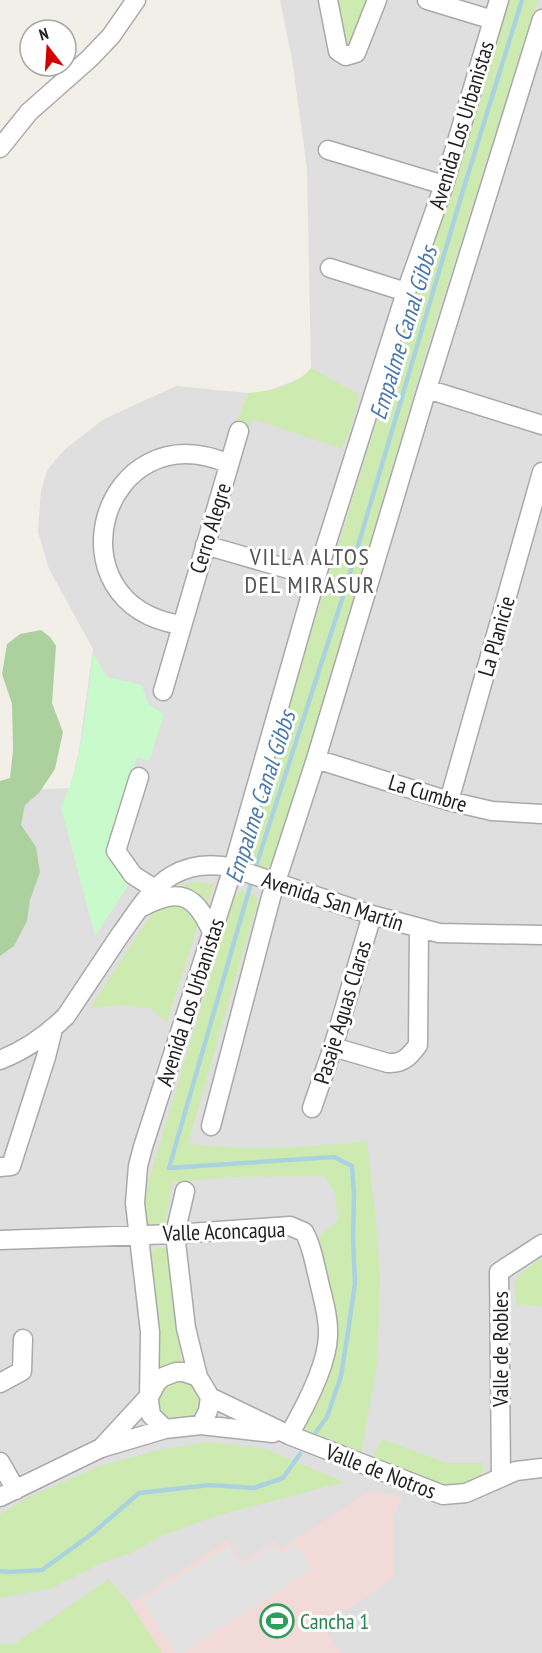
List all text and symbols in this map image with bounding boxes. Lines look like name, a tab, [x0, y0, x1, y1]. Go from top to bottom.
north arrow	[18, 18, 78, 78]
text: N	[37, 23, 51, 44]
street label: Avenida Los Urbanistas	[422, 37, 500, 213]
water label: Empalme Canal Gibbs	[362, 240, 445, 423]
street label: Cerro Alegre	[183, 479, 237, 577]
district label: VILLA ALTOS DEL MIRASUR	[244, 541, 376, 600]
street label: La Planicie	[471, 593, 521, 679]
water label: Empalme Canal Gibbs	[218, 704, 303, 887]
street label: La Cumbre	[385, 768, 471, 818]
street label: Avenida San Martín	[259, 865, 407, 937]
street label: Avenida Los Urbanistas	[150, 915, 230, 1089]
street label: Pasaje Aguas Claras	[307, 937, 377, 1087]
street label: Valle Aconcagua	[161, 1215, 286, 1247]
street label: Valle de Robles	[486, 1291, 514, 1408]
street label: Valle de Notros	[321, 1437, 440, 1505]
sports icon: Cancha 1	[259, 1603, 295, 1639]
place label: Cancha 1	[300, 1607, 369, 1635]

